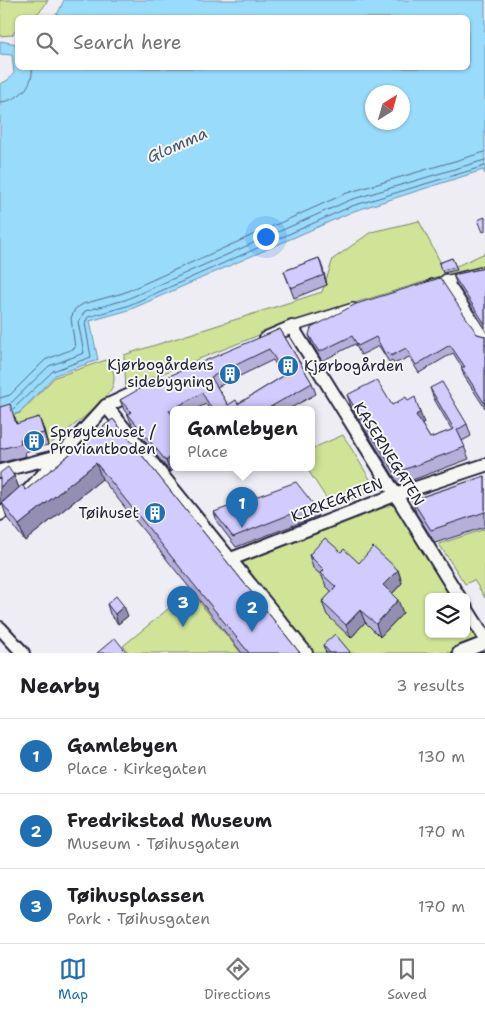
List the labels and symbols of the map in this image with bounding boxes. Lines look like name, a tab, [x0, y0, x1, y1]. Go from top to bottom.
north arrow	[365, 85, 410, 130]
water label: Glomma	[143, 122, 211, 168]
your location	[253, 224, 279, 250]
building icon: Kjørbogården	[276, 354, 300, 378]
place label: Kjørbogårdens sidebygning	[107, 355, 214, 392]
place label: Kjørbogården	[304, 356, 403, 376]
building icon: Kjørbogårdens sidebygning	[218, 362, 242, 386]
street label: KASERNEGATEN	[349, 398, 429, 510]
place label: Sprøytehuset / Proviantboden	[50, 422, 157, 459]
building icon: Sprøytehuset / Proviantboden	[22, 429, 46, 453]
street label: KIRKEGATEN	[288, 473, 386, 527]
pin: 1	[226, 487, 258, 528]
building icon: Tøihuset	[143, 501, 167, 525]
place label: Tøihuset	[78, 503, 139, 523]
pin: 3	[167, 586, 199, 627]
pin: 2	[236, 591, 268, 632]

